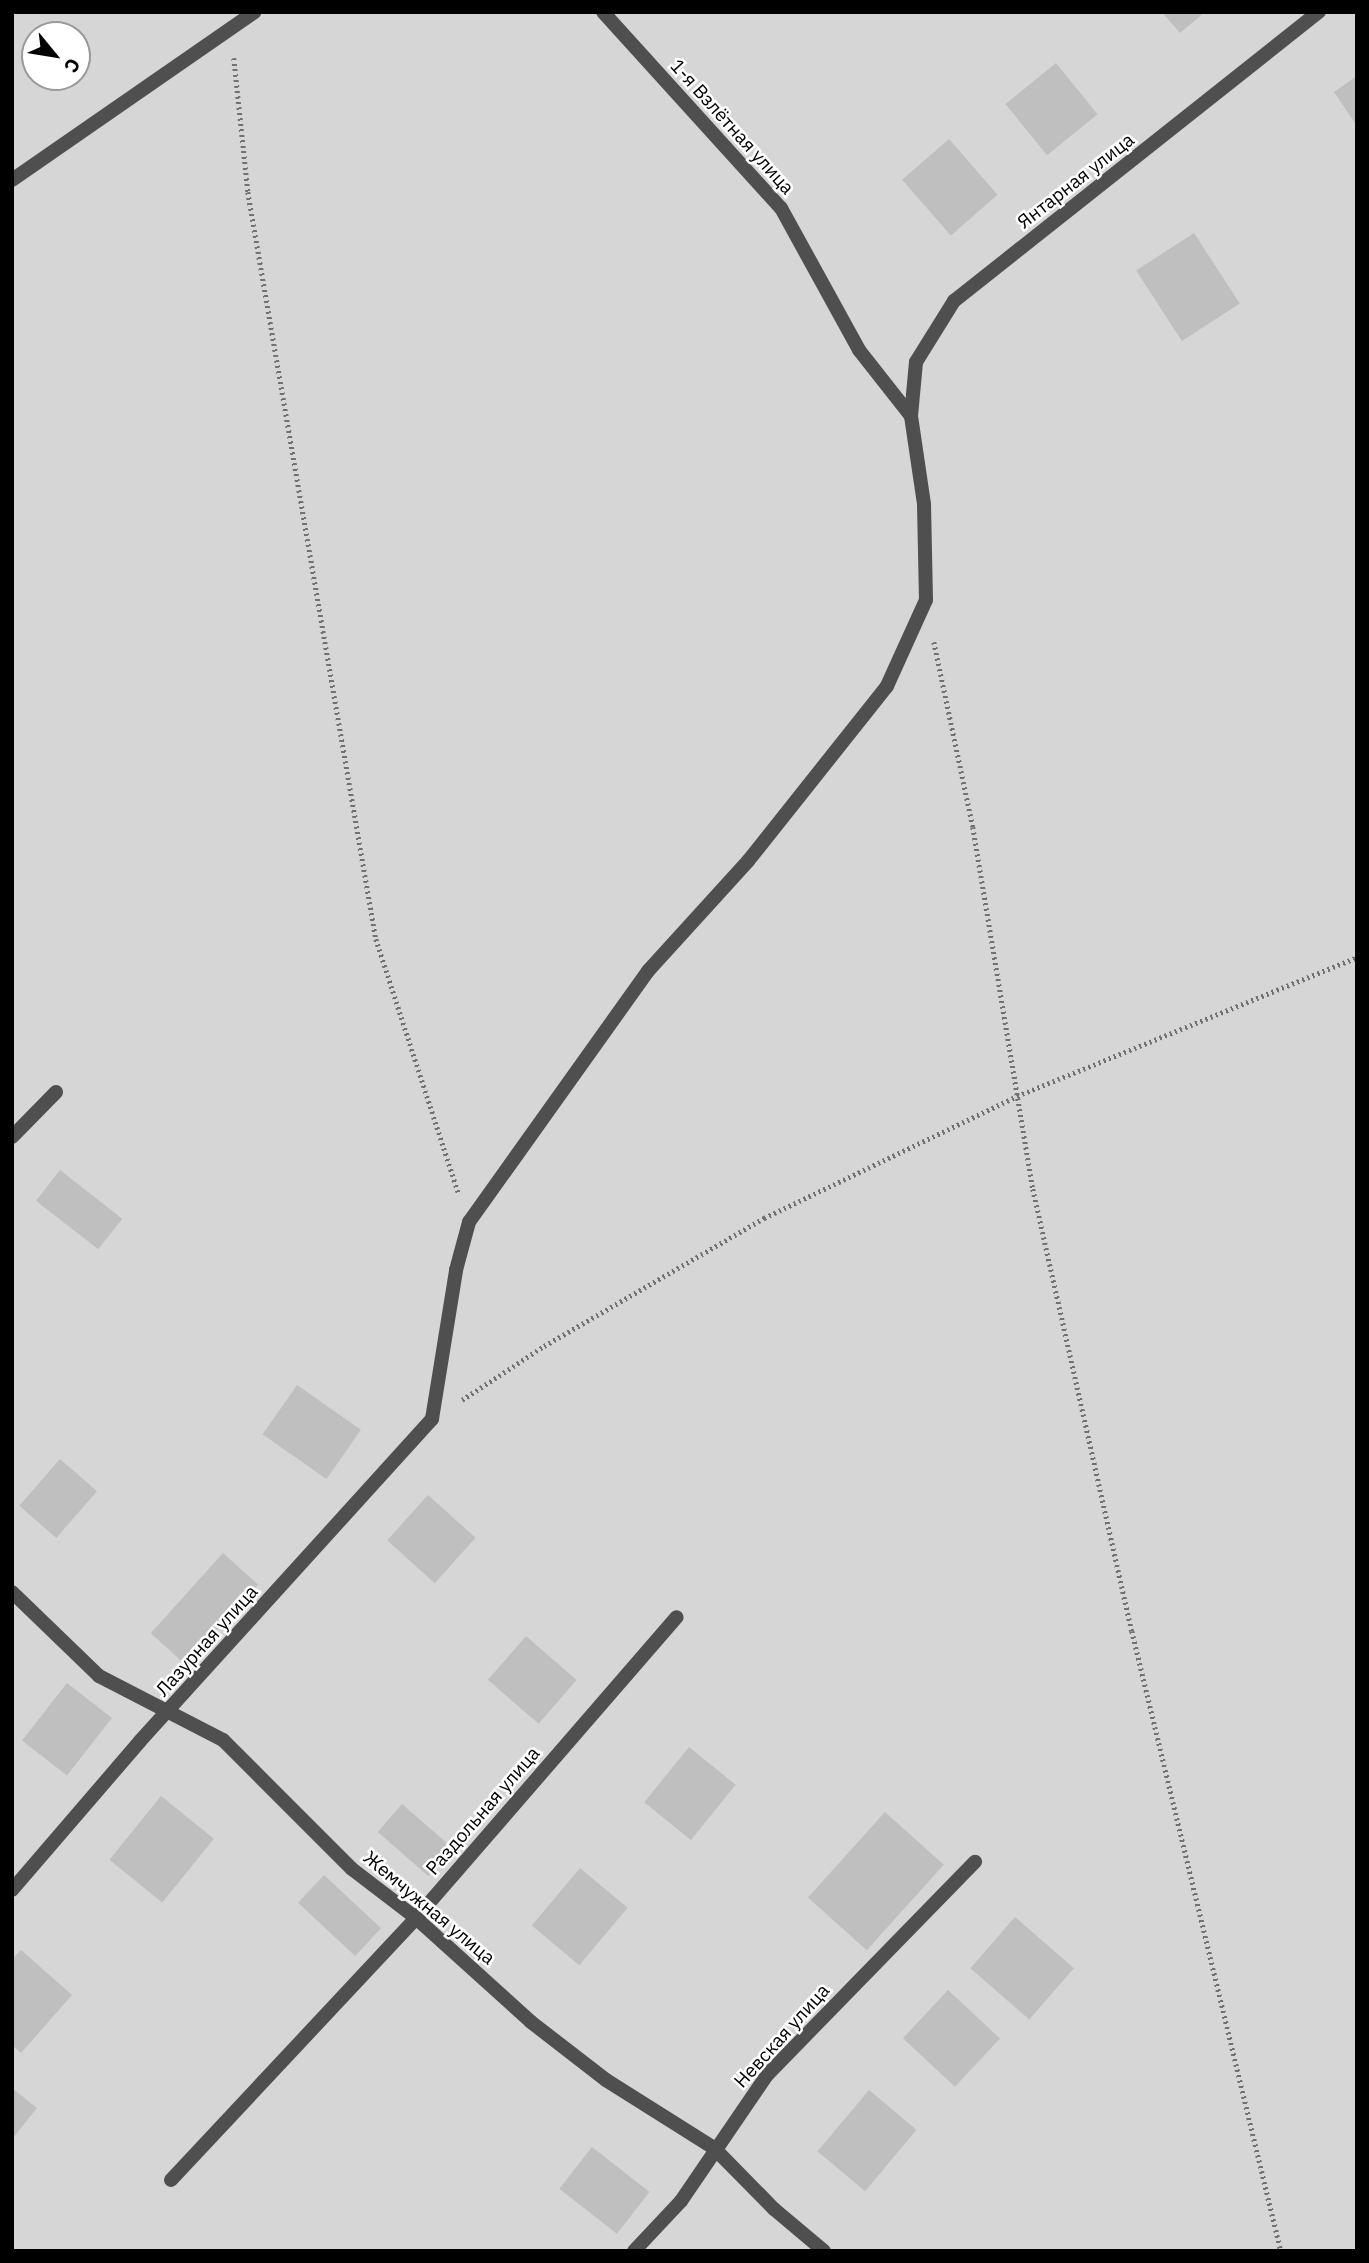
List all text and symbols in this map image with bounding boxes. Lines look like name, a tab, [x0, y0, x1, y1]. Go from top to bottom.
north arrow	[21, 21, 91, 91]
text: С	[59, 54, 86, 77]
street label: 1-я Взлётная улица	[665, 55, 799, 199]
street label: Янтарная улица	[1013, 128, 1139, 234]
street label: Лазурная улица	[151, 1581, 263, 1701]
street label: Раздольная улица	[421, 1742, 545, 1880]
street label: Жемчужная улица	[359, 1846, 499, 1970]
street label: Невская улица	[729, 1979, 835, 2093]

